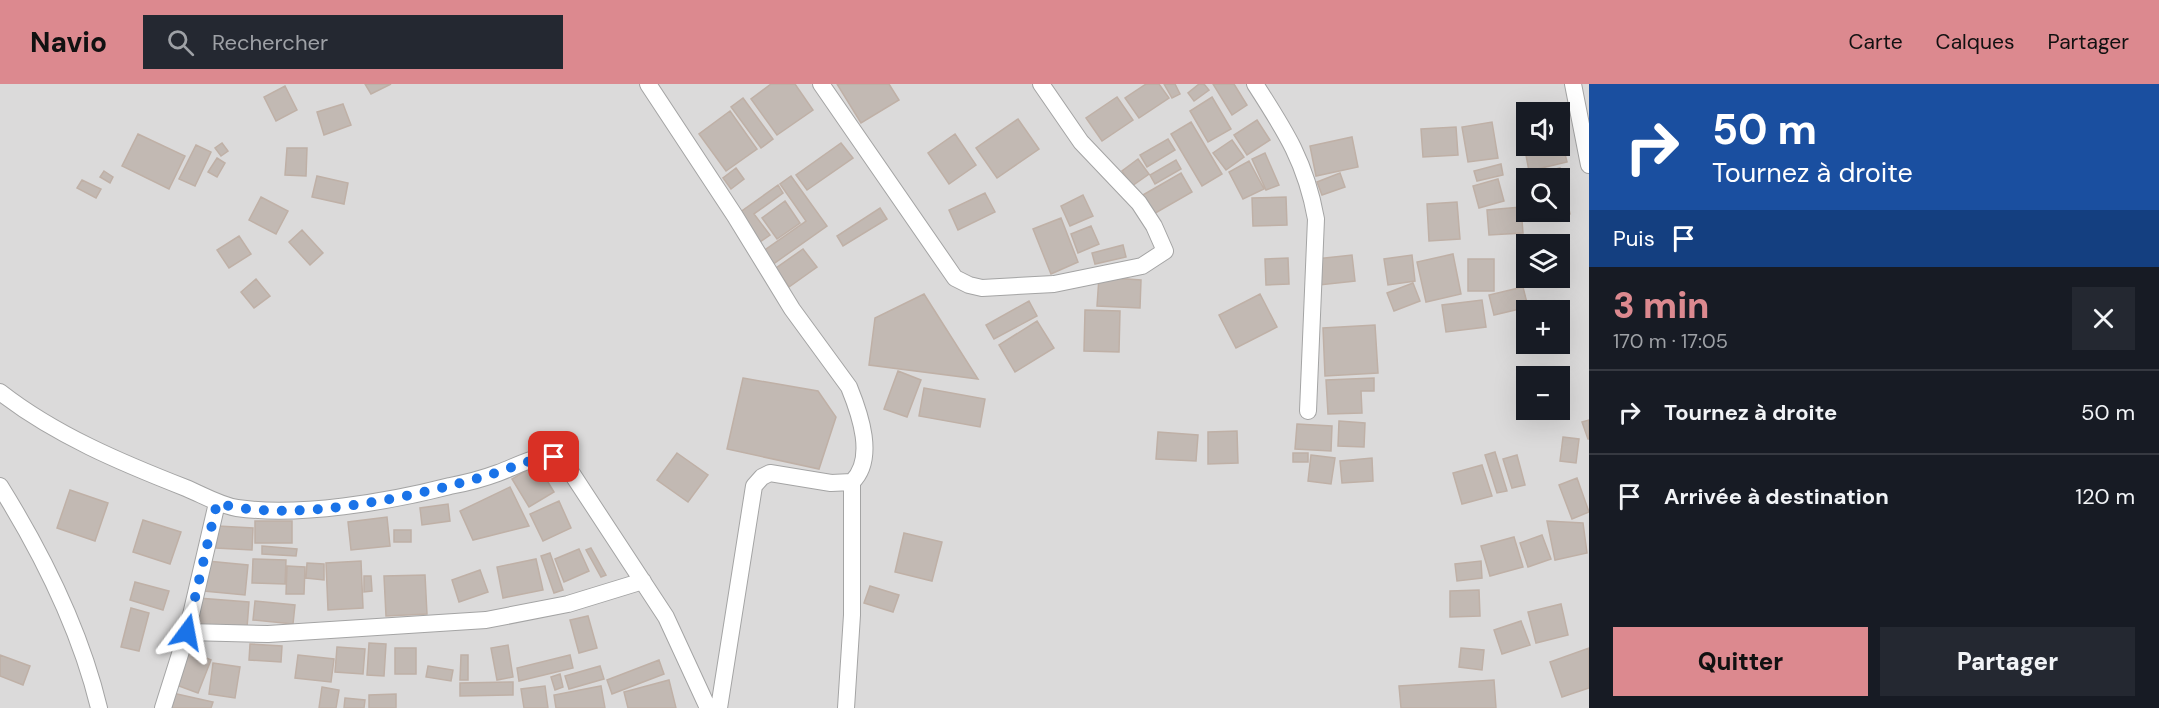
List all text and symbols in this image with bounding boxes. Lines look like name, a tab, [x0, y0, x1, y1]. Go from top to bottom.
search box	[143, 15, 563, 69]
text: Navio	[30, 24, 107, 61]
icon: search	[164, 26, 197, 59]
text: Rechercher	[212, 28, 328, 57]
text: Carte	[1848, 28, 1903, 56]
text: Calques	[1936, 28, 2014, 56]
text: Partager	[2047, 28, 2129, 56]
map controls	[1516, 102, 1570, 420]
button: sound	[1516, 102, 1570, 156]
text: 50 m	[1712, 102, 1817, 157]
icon: right	[1613, 108, 1691, 186]
text: Tournez à droite	[1712, 155, 1913, 190]
button: search	[1516, 168, 1570, 222]
icon: arrive	[1667, 222, 1700, 255]
text: Puis	[1613, 224, 1655, 253]
button: layers	[1516, 234, 1570, 288]
text: 3 min	[1613, 282, 1709, 329]
button: close	[2072, 287, 2135, 350]
button: +	[1516, 300, 1570, 354]
text: 170 m · 17:05	[1613, 328, 1728, 354]
button: −	[1516, 366, 1570, 420]
icon: right	[1613, 396, 1646, 429]
text: Tournez à droite	[1664, 398, 1837, 427]
text: 50 m	[2081, 398, 2135, 427]
pin	[528, 431, 579, 482]
icon: arrive	[537, 440, 570, 473]
icon: arrive	[1613, 480, 1646, 513]
text: Arrivée à destination	[1664, 482, 1889, 511]
text: 120 m	[2075, 482, 2135, 511]
position arrow	[155, 600, 219, 664]
button: Quitter	[1613, 627, 1868, 696]
button: Partager	[1880, 627, 2135, 696]

